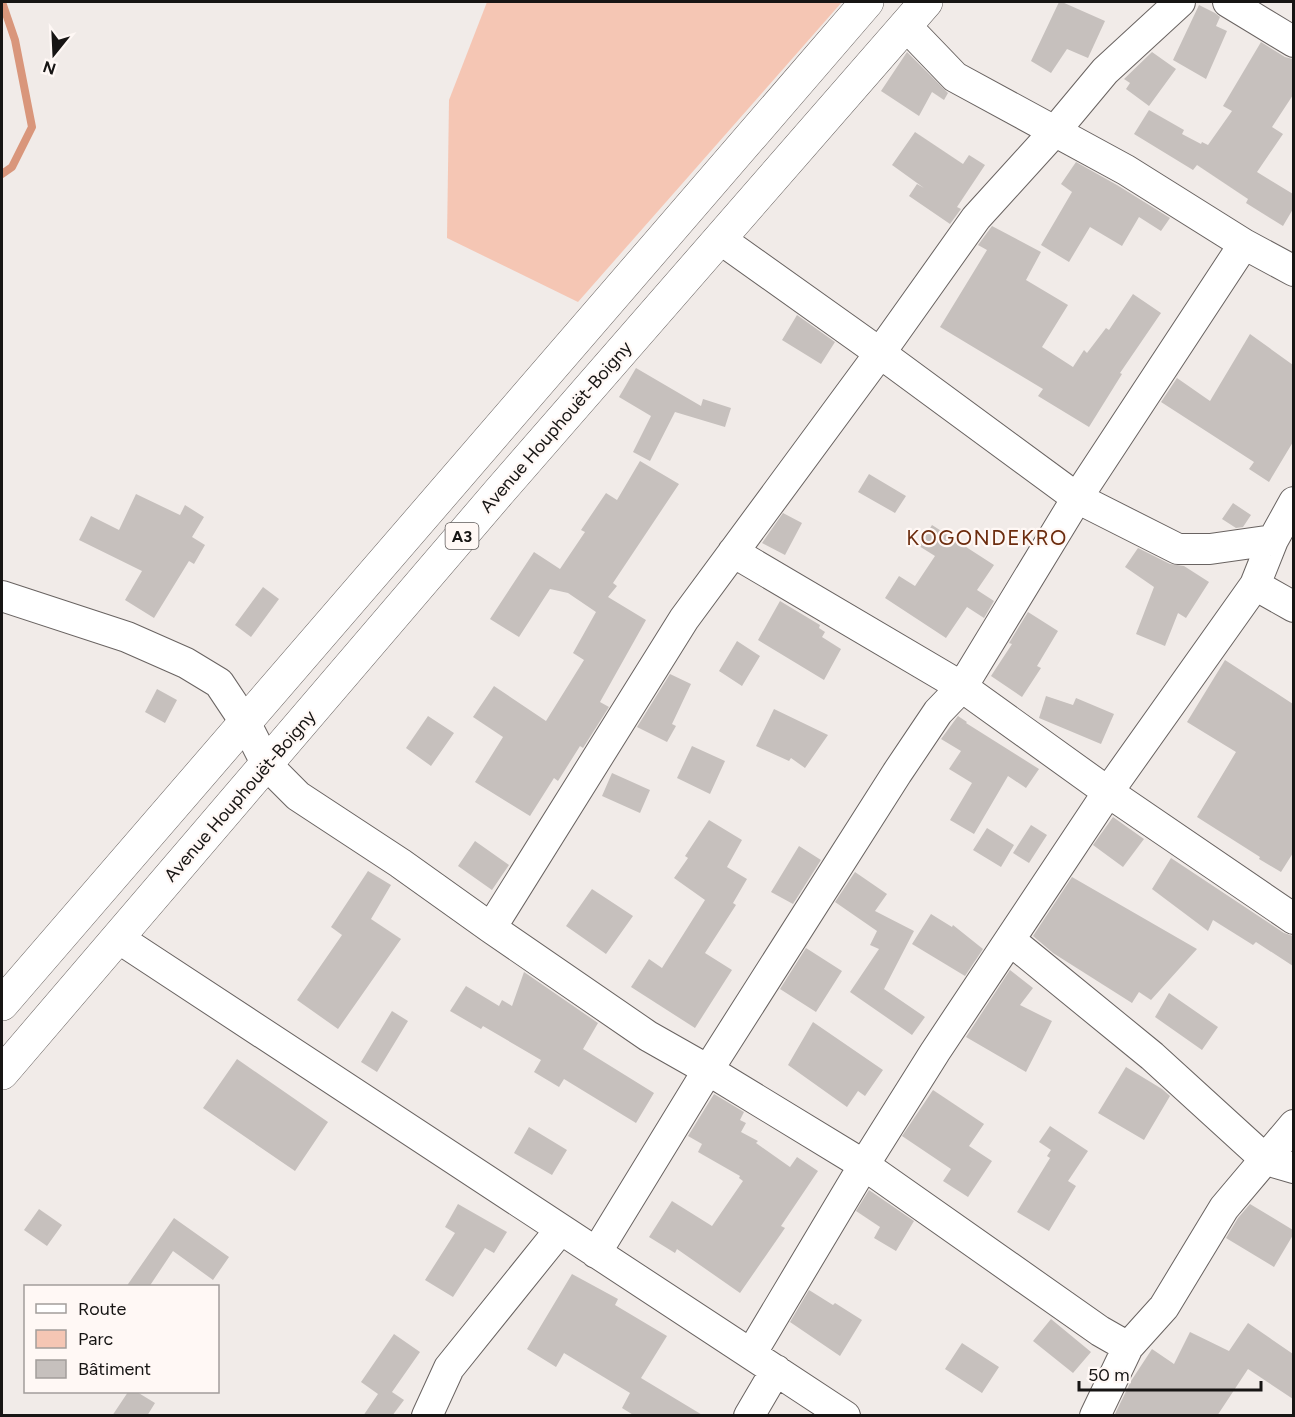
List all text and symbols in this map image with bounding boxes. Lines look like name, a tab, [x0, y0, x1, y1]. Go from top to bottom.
north arrow	[24, 24, 84, 84]
text: N	[41, 57, 58, 79]
street label: Avenue Houphouët-Boigny	[475, 336, 637, 517]
road number: A3	[446, 523, 478, 549]
district label: KOGONDEKRO	[906, 525, 1068, 550]
street label: Avenue Houphouët-Boigny	[159, 705, 321, 886]
legend	[24, 1285, 219, 1393]
text: Route	[78, 1298, 127, 1320]
text: Parc	[78, 1328, 114, 1350]
scale bar	[1079, 1354, 1260, 1392]
text: Bâtiment	[78, 1358, 151, 1380]
text: 50 m	[1088, 1364, 1130, 1386]

